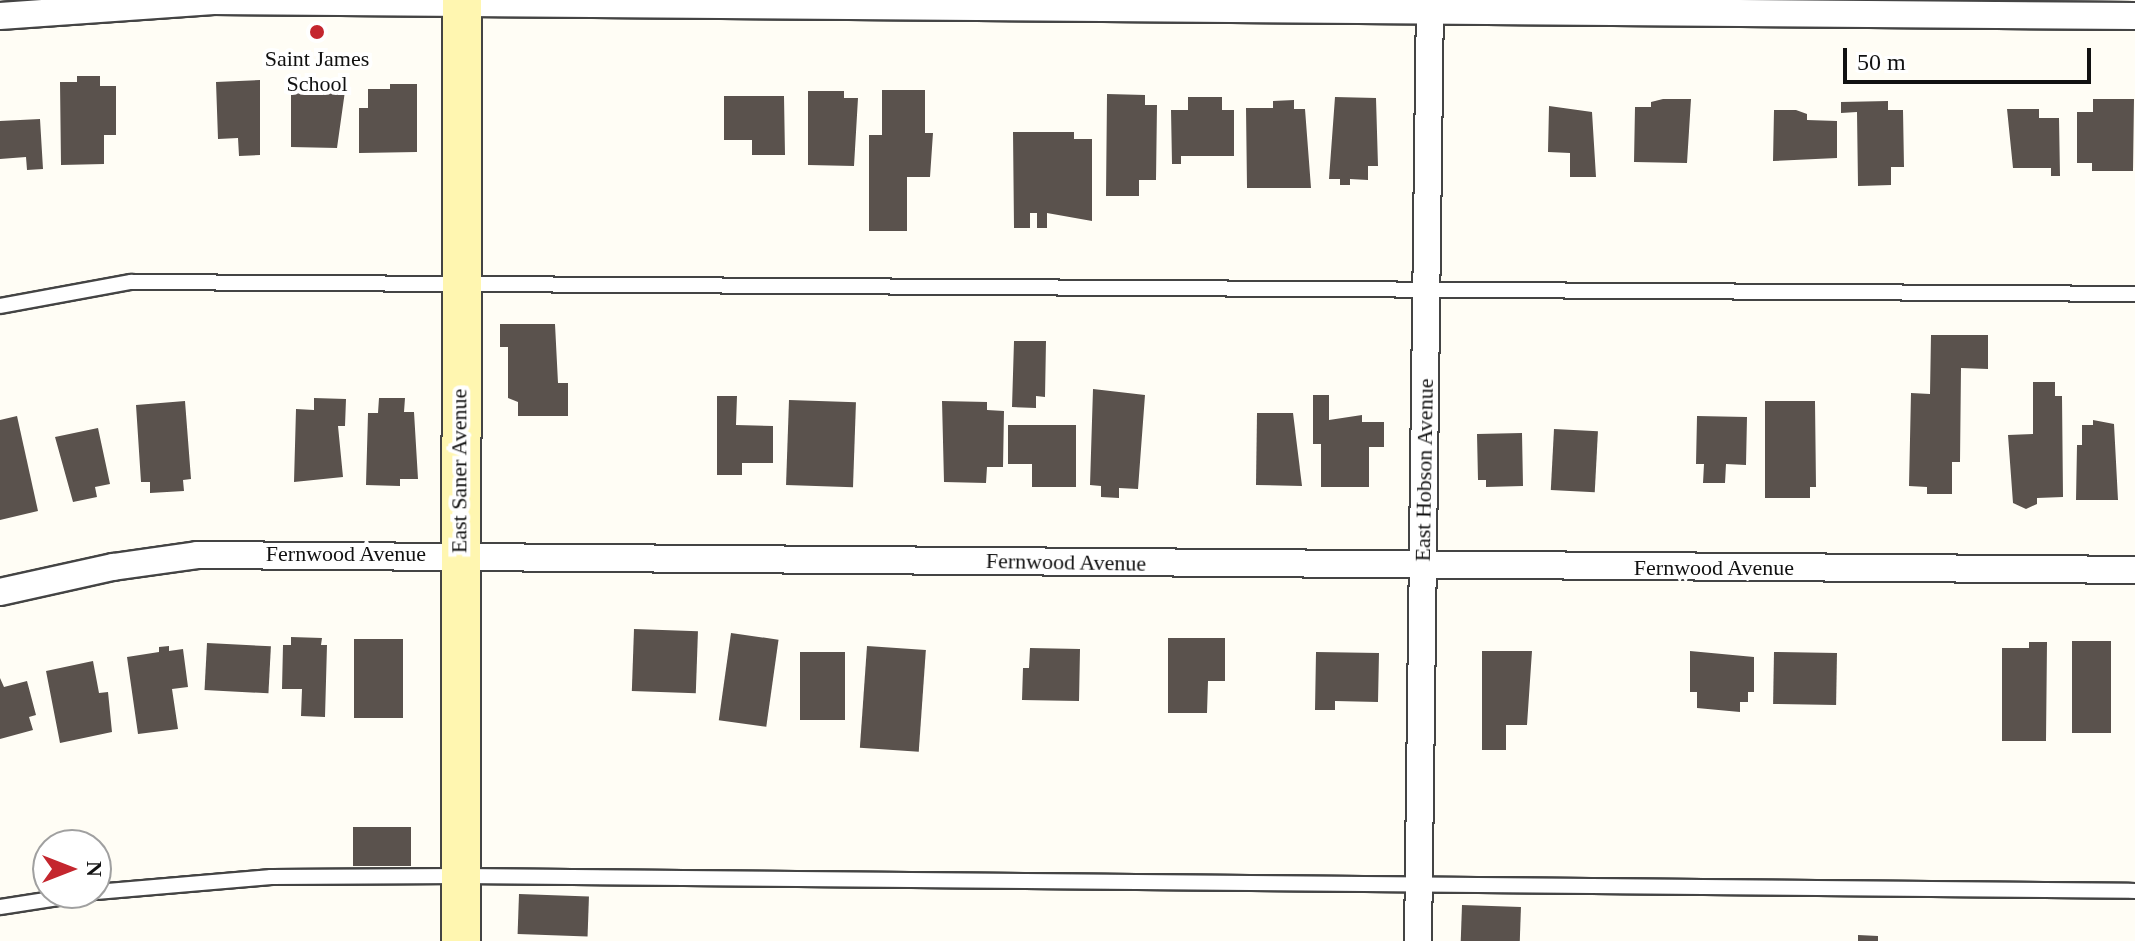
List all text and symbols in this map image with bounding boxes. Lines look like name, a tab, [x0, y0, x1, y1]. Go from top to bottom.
marker: Saint James School	[308, 23, 326, 41]
scale bar	[1847, 32, 2095, 82]
place label: Saint James School	[265, 45, 369, 96]
text: 50 m	[1857, 49, 1906, 75]
street label: East Hobson Avenue	[1409, 378, 1439, 562]
street label: East Saner Avenue	[446, 388, 472, 554]
street label: Fernwood Avenue	[265, 541, 427, 567]
street label: Fernwood Avenue	[985, 547, 1147, 577]
street label: Fernwood Avenue	[1633, 555, 1795, 581]
north arrow	[32, 829, 112, 909]
text: N	[82, 861, 107, 877]

